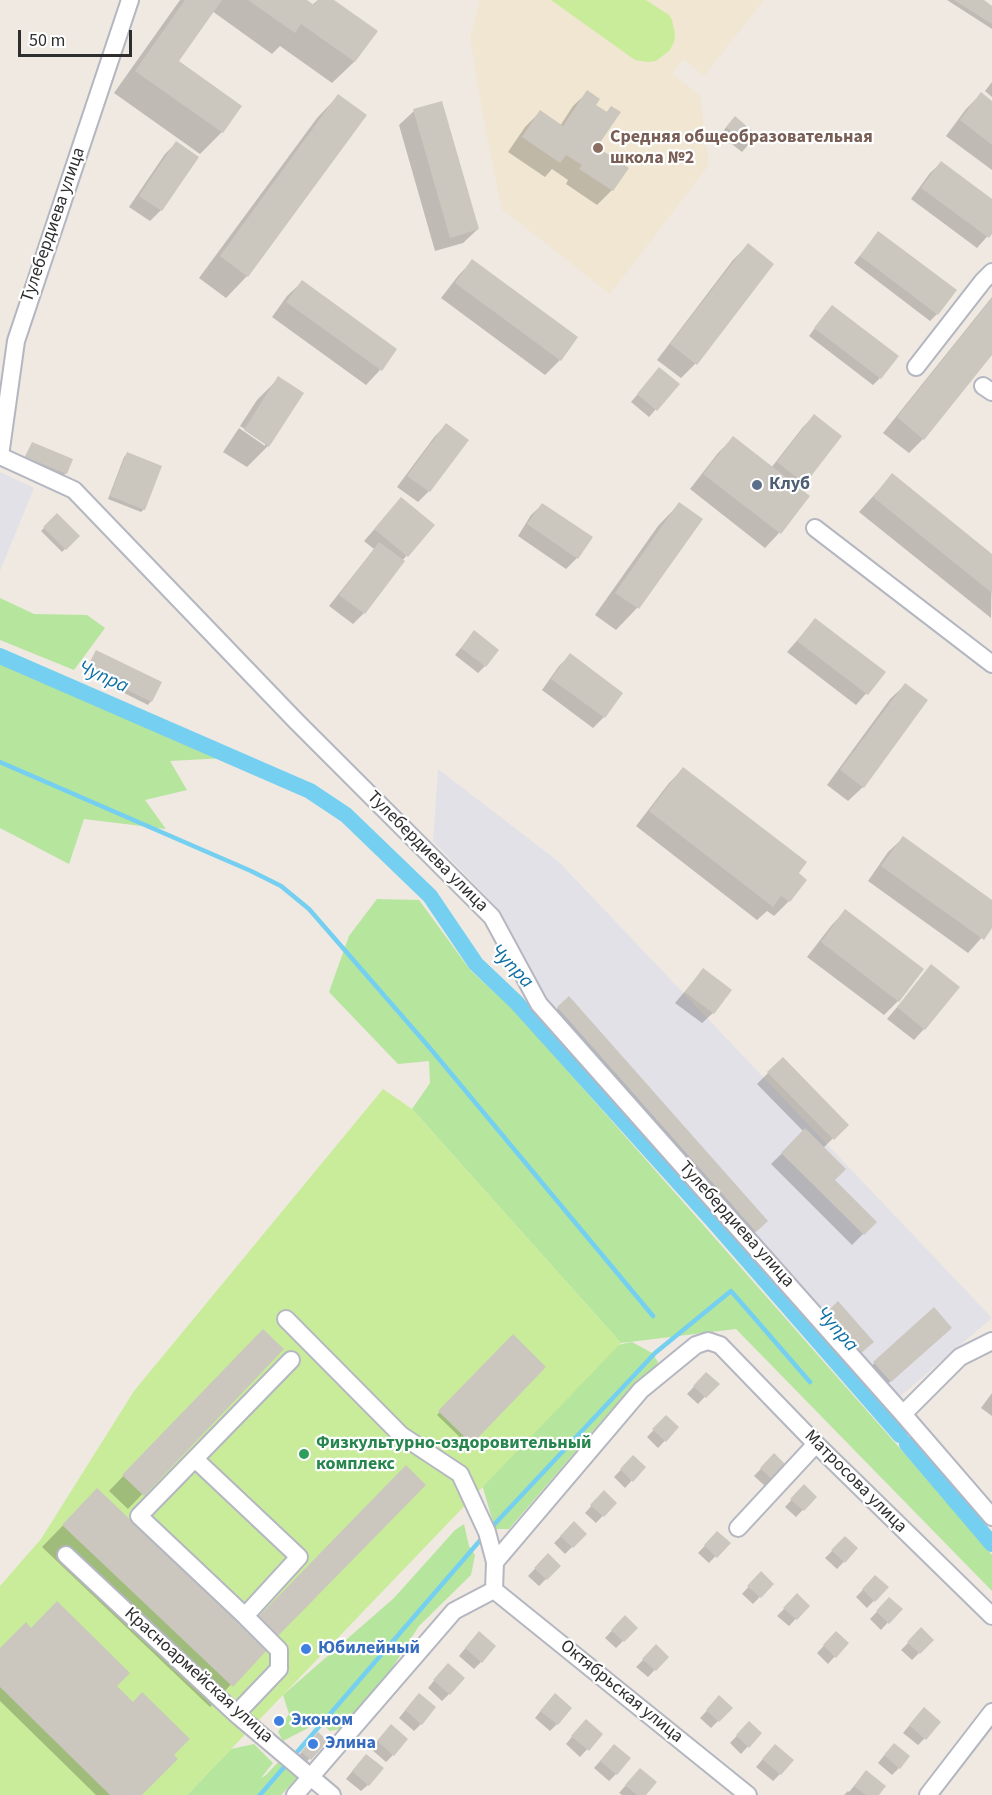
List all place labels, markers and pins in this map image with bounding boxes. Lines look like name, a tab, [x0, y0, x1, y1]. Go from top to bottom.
place label: Средняя общеобразовательная школа №2	[610, 127, 873, 170]
marker: Средняя общеобразовательная школа №2	[591, 141, 605, 155]
place label: Клуб	[769, 474, 810, 496]
marker: Клуб	[750, 478, 764, 492]
place label: Физкультурно-оздоровительный комплекс	[316, 1433, 592, 1476]
marker: Физкультурно-оздоровительный комплекс	[297, 1447, 311, 1461]
place label: Юбилейный	[318, 1638, 420, 1660]
marker: Юбилейный	[299, 1642, 313, 1656]
place label: Эконом	[291, 1710, 353, 1732]
marker: Эконом	[272, 1714, 286, 1728]
place label: Элина	[325, 1733, 376, 1755]
marker: Элина	[306, 1737, 320, 1751]

